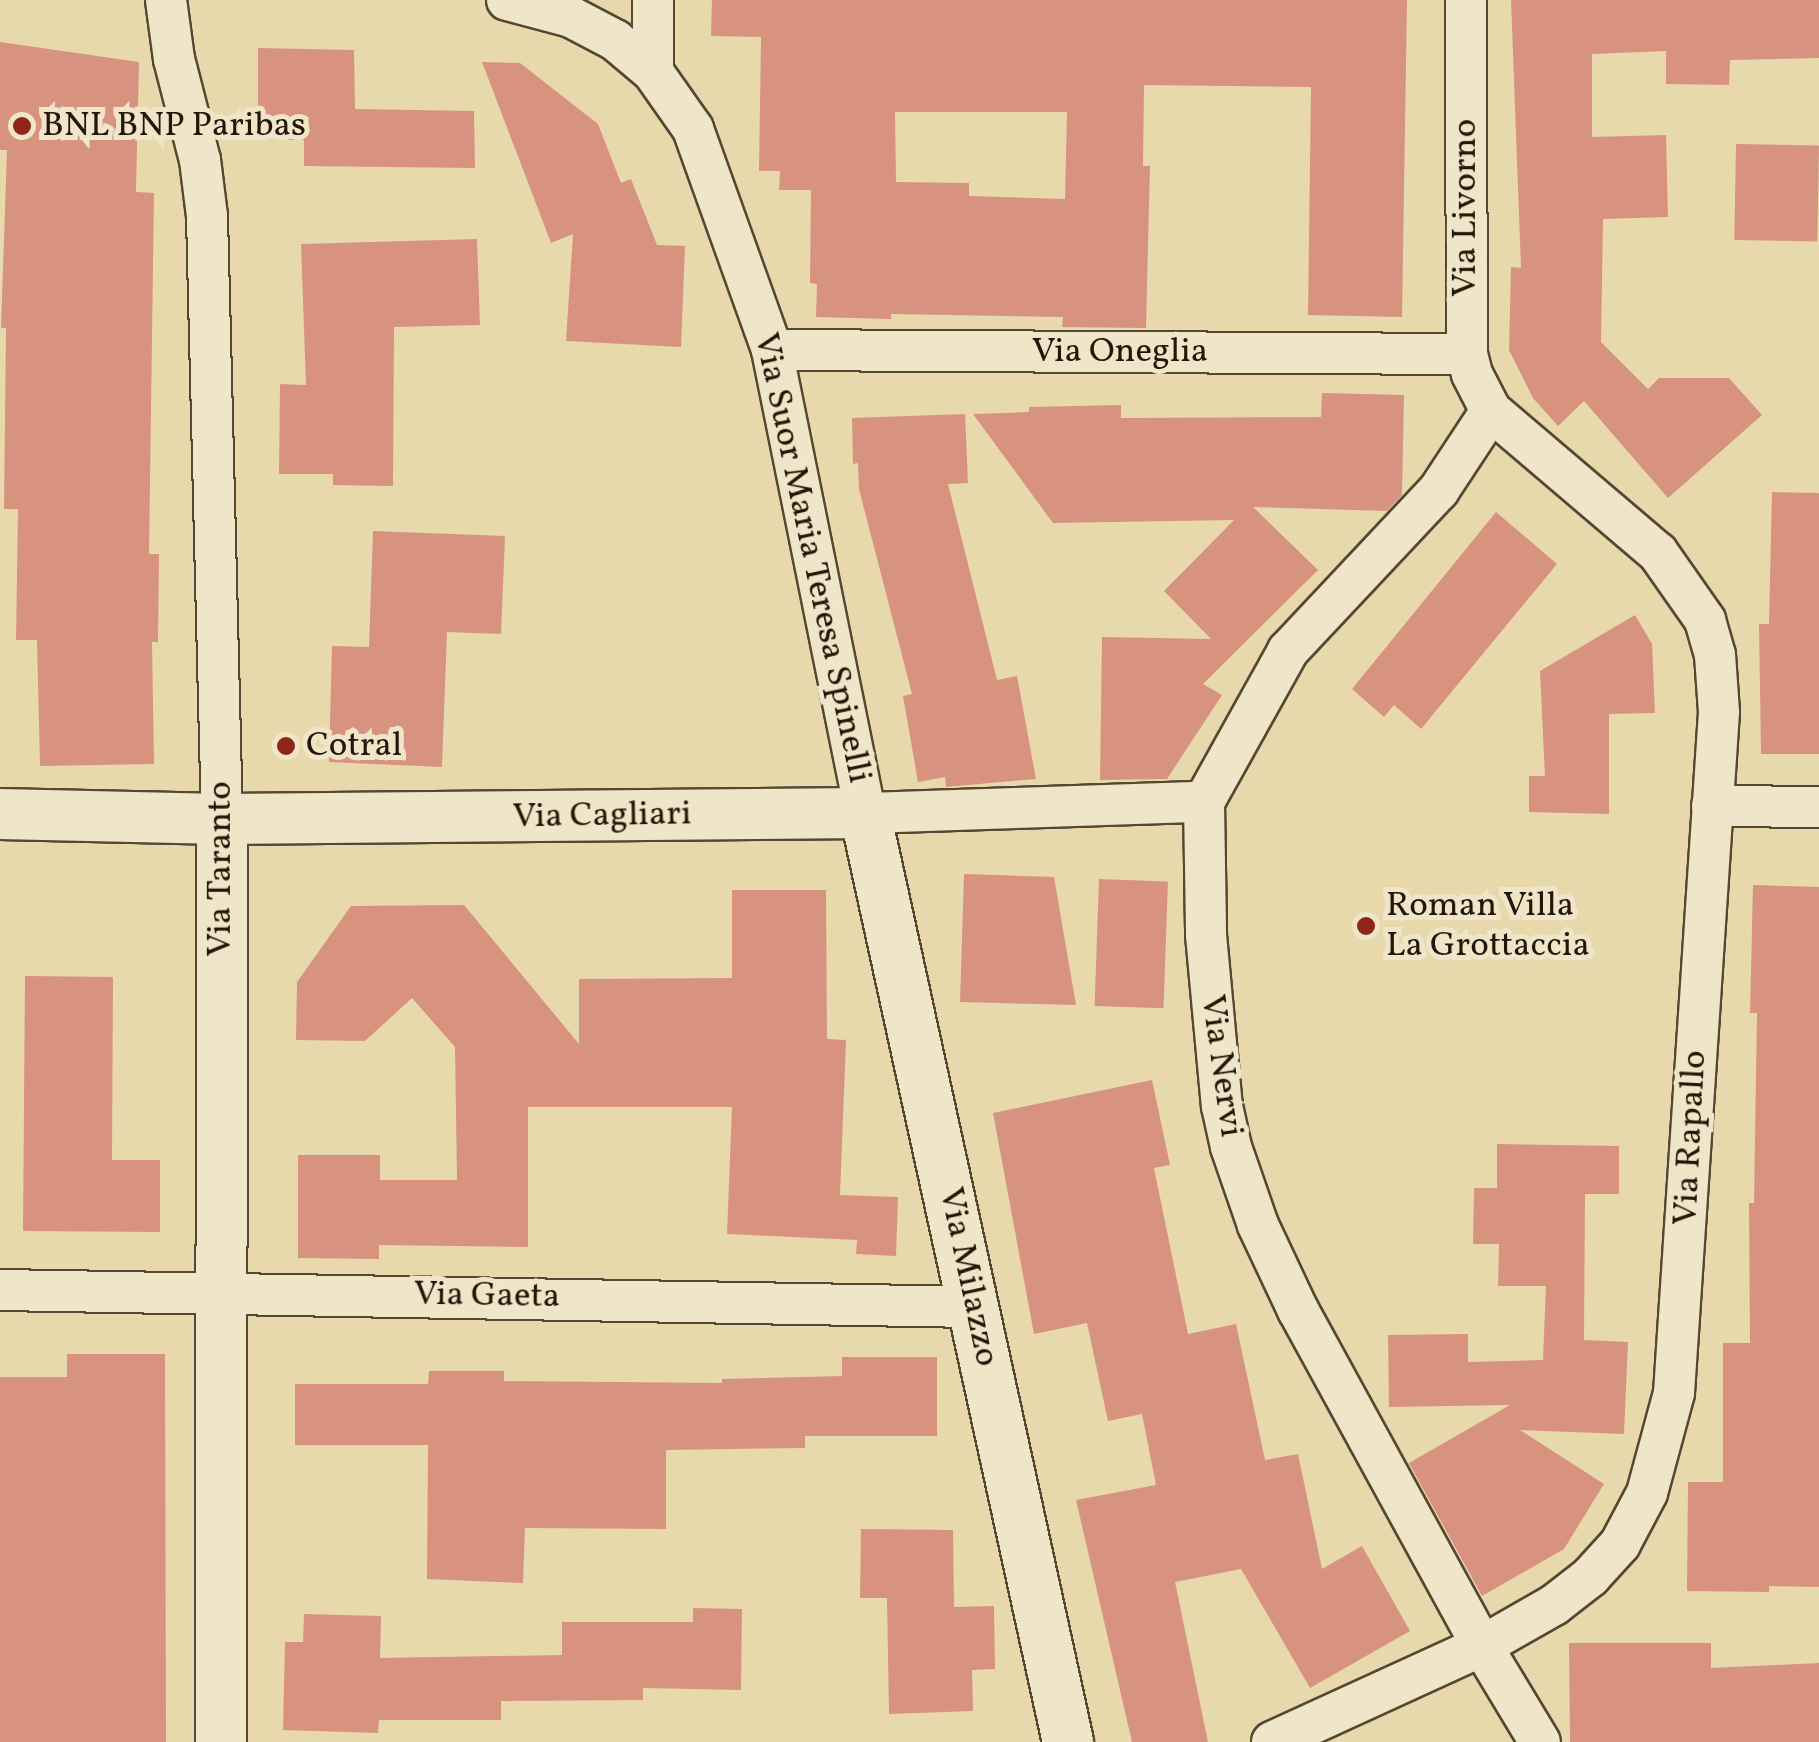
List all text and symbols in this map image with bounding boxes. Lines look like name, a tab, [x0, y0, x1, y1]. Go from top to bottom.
place label: BNL BNP Paribas	[42, 105, 306, 147]
marker: BNL BNP Paribas	[11, 115, 33, 137]
street label: Via Livorno	[1445, 119, 1487, 297]
street label: Via Suor Maria Teresa Spinelli	[744, 328, 880, 788]
street label: Via Oneglia	[1032, 331, 1208, 373]
place label: Cotral	[306, 725, 402, 767]
marker: Cotral	[275, 735, 297, 757]
street label: Via Taranto	[200, 781, 242, 957]
street label: Via Cagliari	[512, 793, 692, 839]
place label: Roman Villa La Grottaccia	[1386, 885, 1590, 967]
marker: Roman Villa La Grottaccia	[1355, 915, 1377, 937]
street label: Via Nervi	[1190, 992, 1252, 1140]
street label: Via Rapallo	[1665, 1049, 1717, 1227]
street label: Via Milazzo	[929, 1184, 1007, 1370]
street label: Via Gaeta	[413, 1274, 561, 1318]

